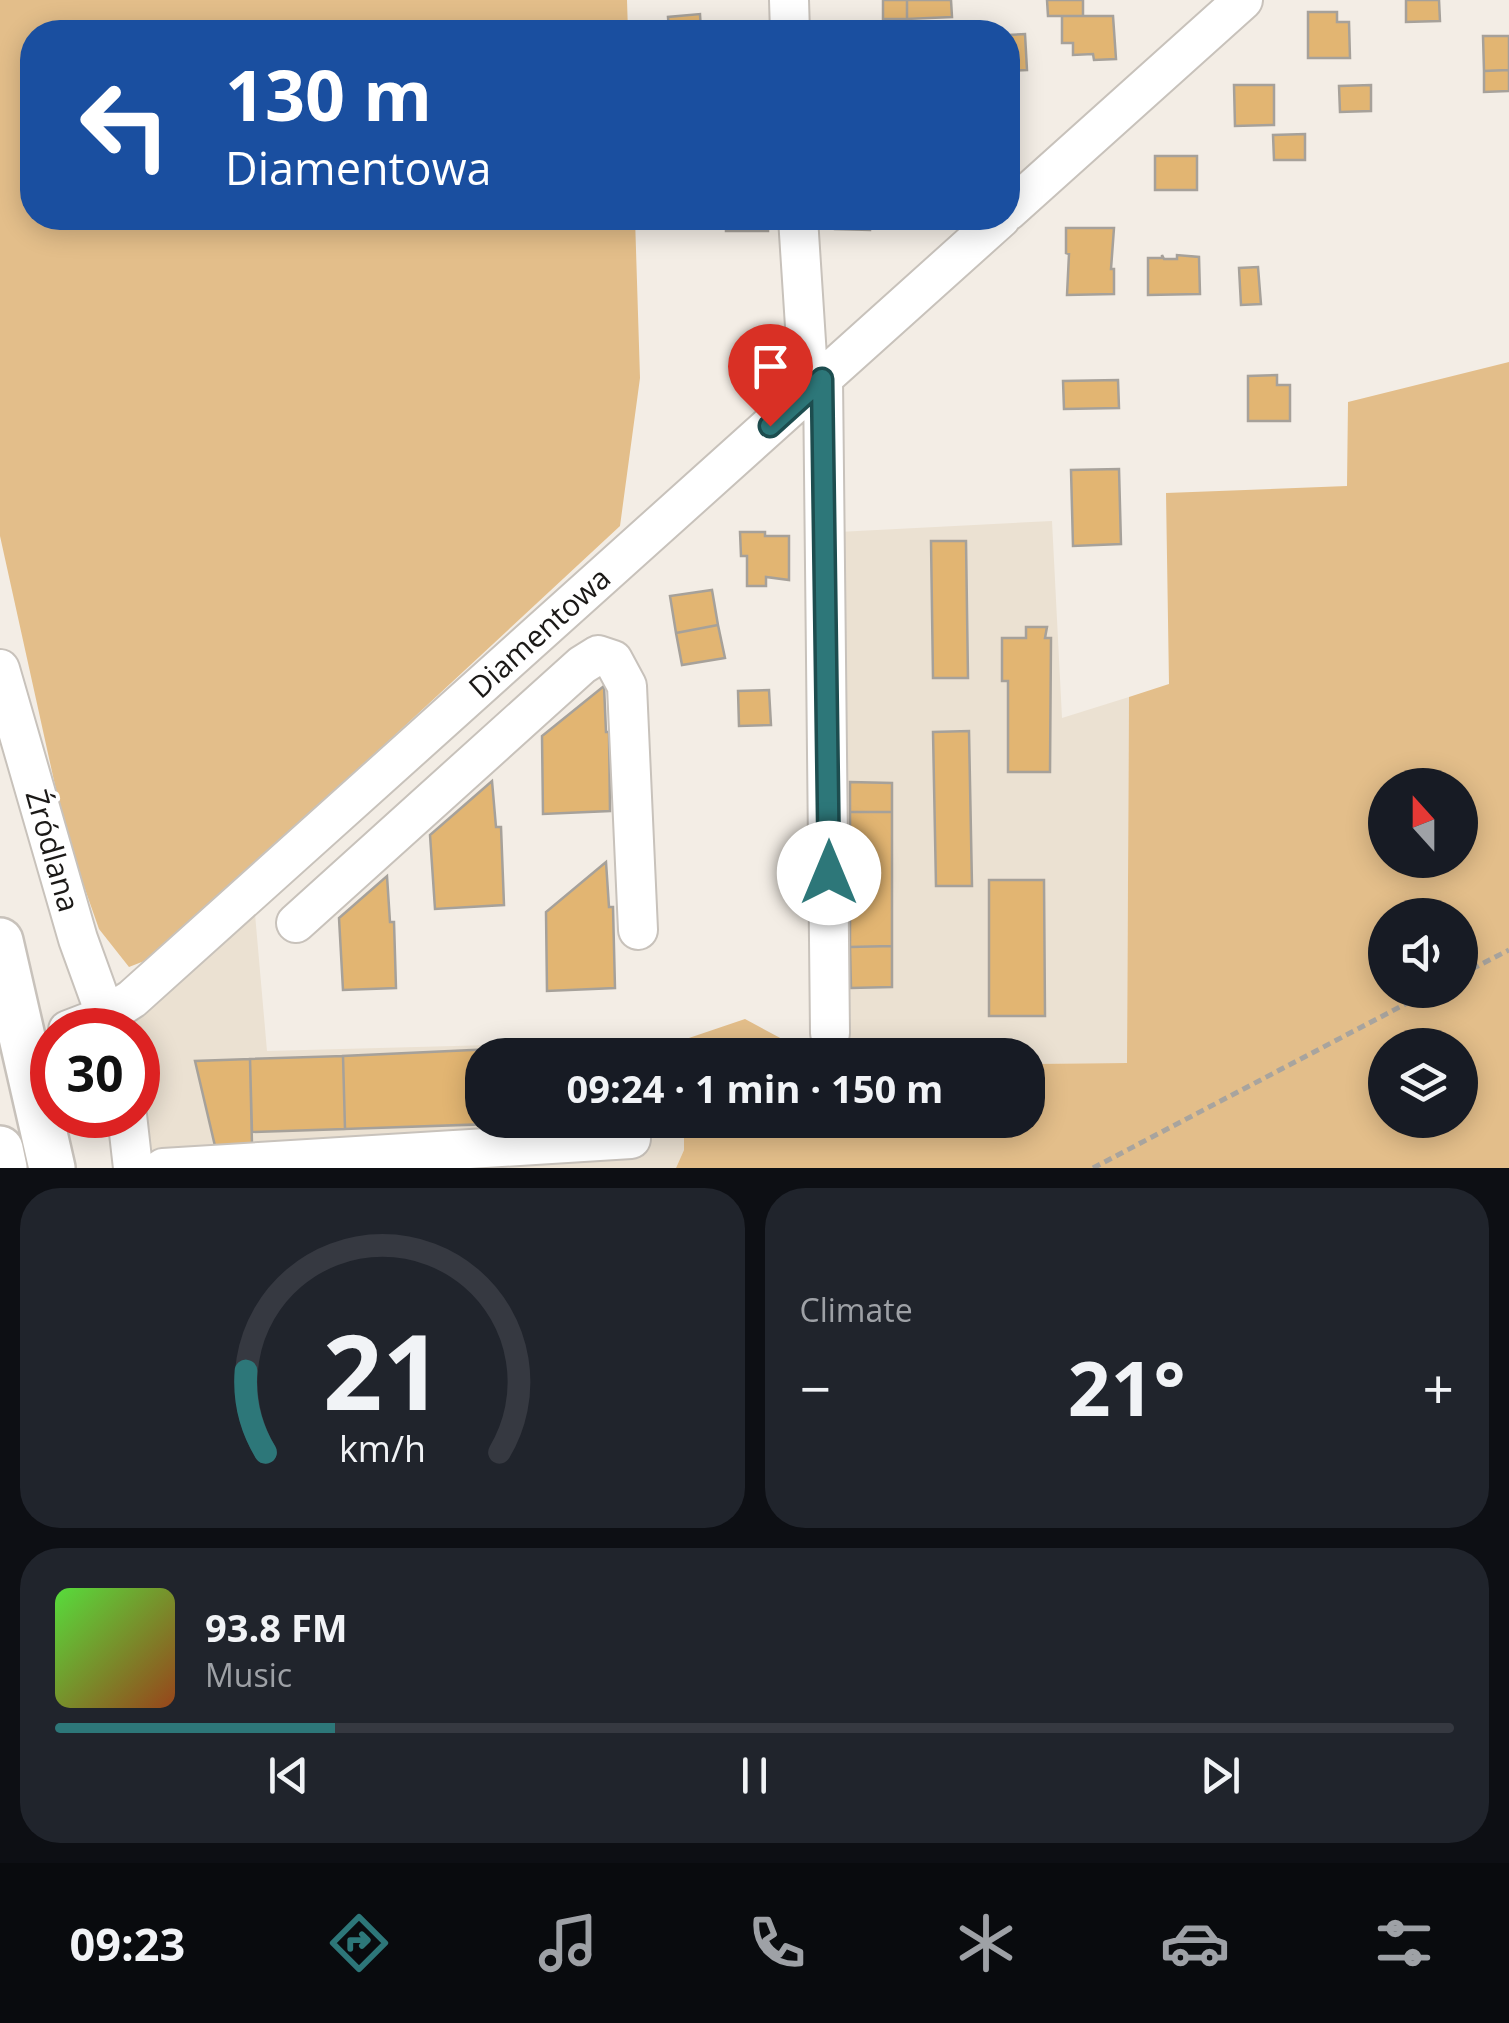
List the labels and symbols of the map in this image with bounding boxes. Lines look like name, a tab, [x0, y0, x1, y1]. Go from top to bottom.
pin	[728, 324, 813, 427]
street label: Diamentowa	[459, 557, 619, 707]
north arrow	[1368, 768, 1478, 878]
street label: Źródlana	[16, 785, 90, 916]
position arrow	[777, 821, 881, 925]
speed limit sign: 30	[30, 1008, 160, 1138]

